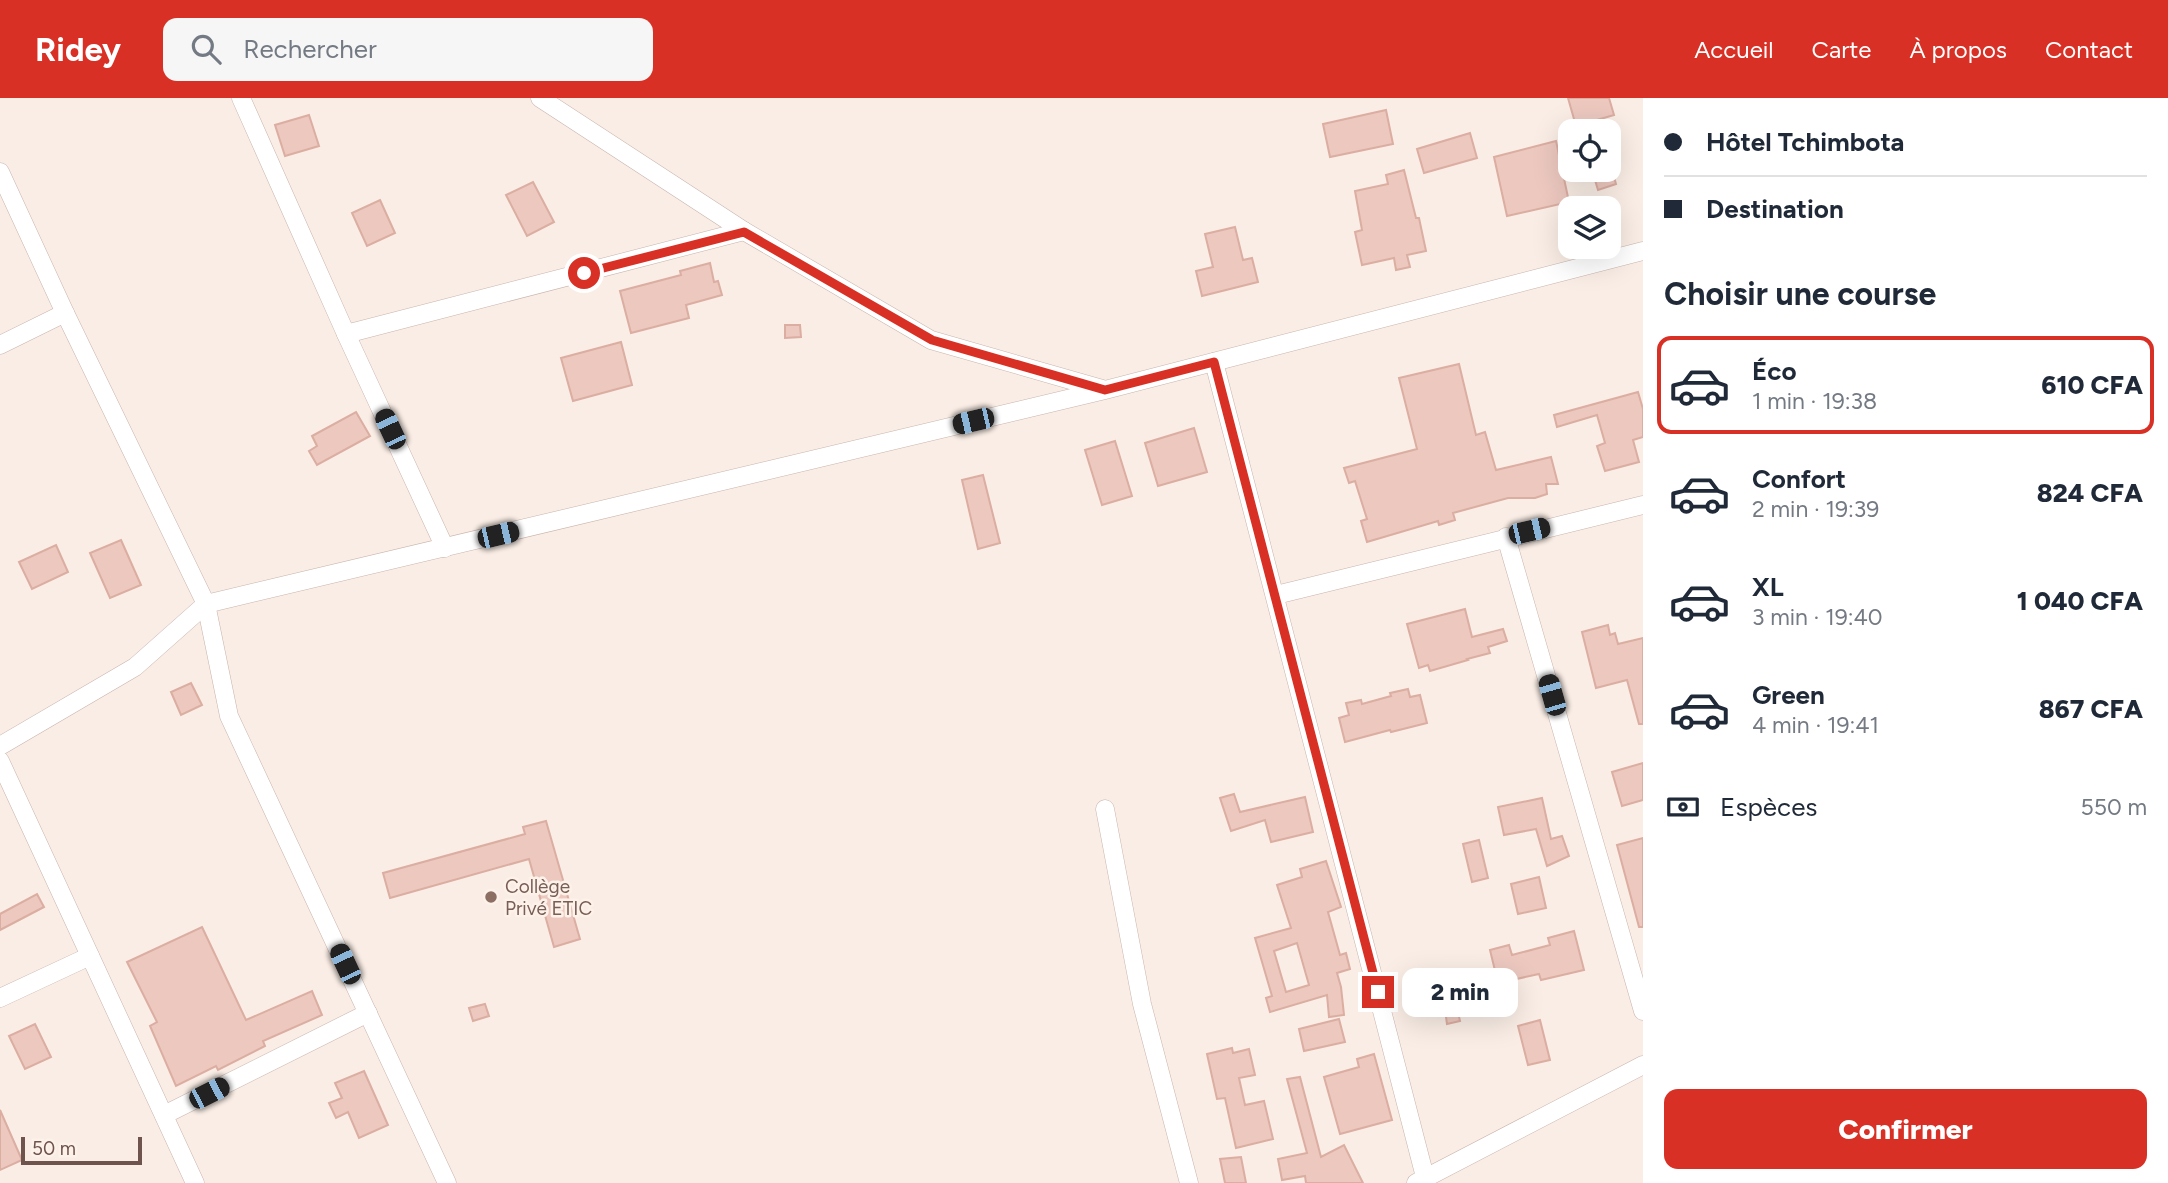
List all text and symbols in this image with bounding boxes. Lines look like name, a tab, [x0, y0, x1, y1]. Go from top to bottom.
search box	[163, 18, 653, 81]
text: Ridey	[35, 30, 121, 69]
icon: search	[187, 30, 225, 68]
text: Rechercher	[243, 33, 377, 65]
text: Accueil	[1694, 35, 1774, 64]
text: Carte	[1812, 35, 1871, 64]
text: À propos	[1909, 35, 2007, 64]
text: Contact	[2045, 35, 2133, 64]
map controls	[1558, 119, 1621, 259]
button: locate	[1558, 119, 1621, 182]
text: Hôtel Tchimbota	[1706, 126, 1904, 158]
text: Destination	[1706, 193, 1844, 225]
button: layers	[1558, 196, 1621, 259]
route start	[568, 257, 600, 289]
text: Choisir une course	[1664, 275, 1936, 313]
icon: car	[1668, 354, 1731, 417]
text: Éco	[1752, 355, 1797, 387]
text: 610 CFA	[2041, 369, 2143, 401]
text: 1 min · 19:38	[1752, 387, 1877, 415]
car	[372, 406, 409, 452]
car	[951, 406, 996, 436]
icon: car	[1668, 462, 1731, 525]
text: Confort	[1752, 463, 1846, 495]
text: 824 CFA	[2037, 477, 2143, 509]
text: 2 min · 19:39	[1752, 495, 1879, 523]
car	[1507, 516, 1552, 546]
car	[476, 520, 521, 550]
icon: car	[1668, 570, 1731, 633]
text: XL	[1752, 571, 1784, 603]
text: 1 040 CFA	[2017, 585, 2143, 617]
text: 3 min · 19:40	[1752, 603, 1883, 631]
car	[1537, 672, 1568, 718]
icon: car	[1668, 678, 1731, 741]
text: Green	[1752, 679, 1825, 711]
text: 867 CFA	[2039, 693, 2143, 725]
text: 4 min · 19:41	[1752, 711, 1879, 739]
icon: cash	[1664, 788, 1702, 826]
text: Espèces	[1720, 791, 1817, 823]
text: 550 m	[2081, 793, 2147, 821]
place label: Collège Privé ETIC	[505, 875, 592, 920]
marker: Collège Privé ETIC	[483, 889, 499, 905]
car	[327, 941, 364, 987]
callout: 2 min	[1402, 968, 1518, 1016]
route end	[1362, 976, 1394, 1008]
text: 2 min	[1431, 978, 1489, 1006]
car	[186, 1074, 233, 1112]
button: Confirmer	[1664, 1089, 2147, 1169]
scale bar	[21, 1134, 142, 1166]
text: 50 m	[32, 1137, 76, 1160]

